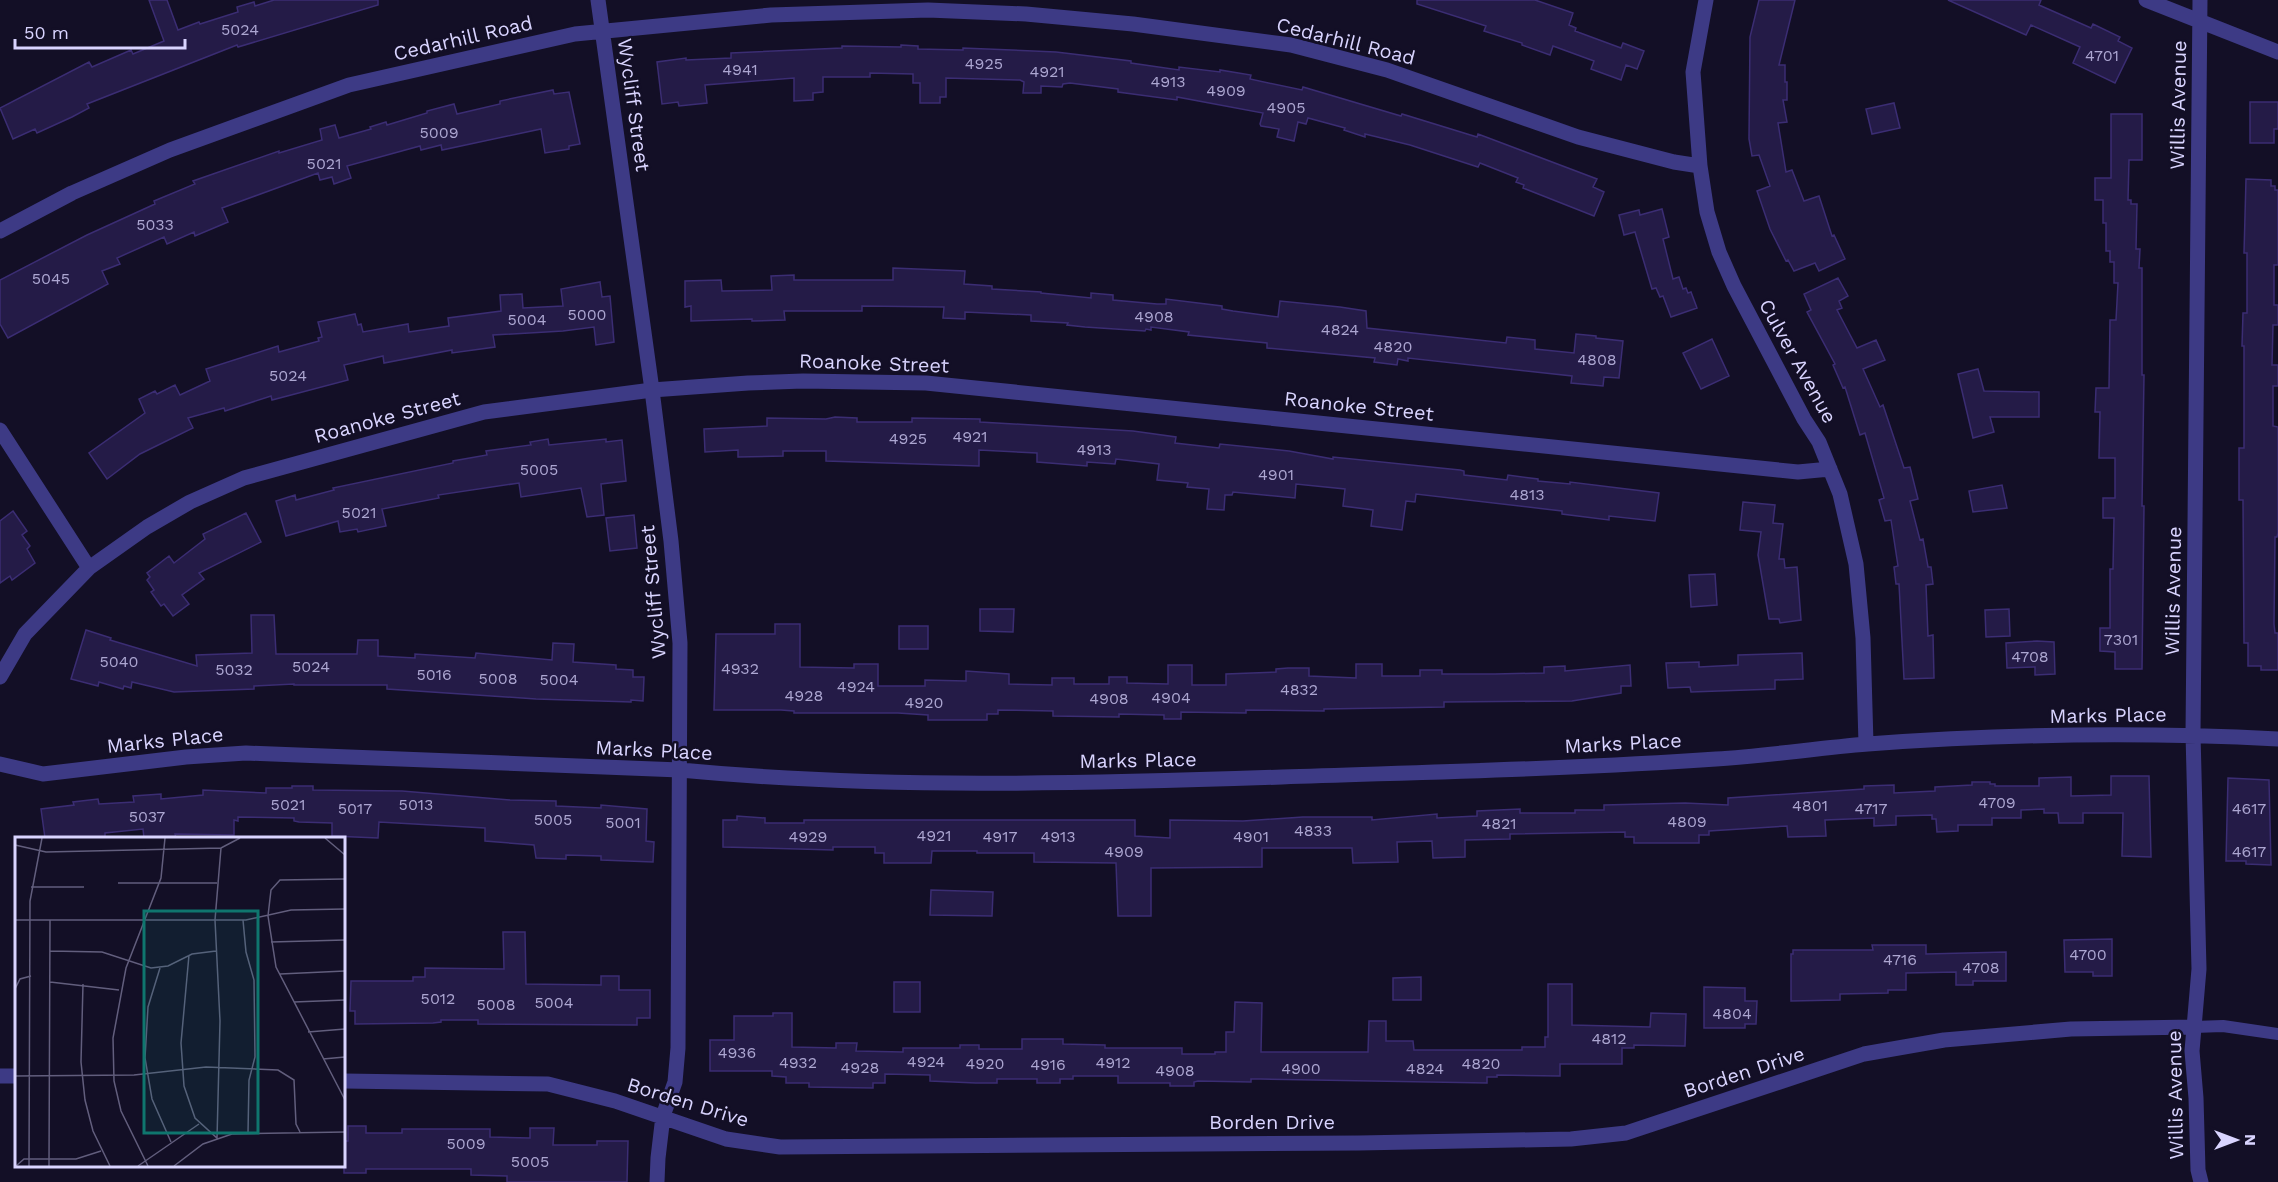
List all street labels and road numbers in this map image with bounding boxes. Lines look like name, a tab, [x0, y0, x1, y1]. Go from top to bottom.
street label: Cedarhill Road	[391, 10, 535, 66]
street label: Cedarhill Road	[1274, 12, 1418, 70]
street label: Wycliff Street	[613, 37, 655, 174]
street label: Willis Avenue	[2165, 40, 2191, 170]
street label: Culver Avenue	[1754, 295, 1842, 427]
street label: Roanoke Street	[799, 348, 950, 378]
street label: Roanoke Street	[311, 386, 463, 448]
street label: Roanoke Street	[1283, 386, 1436, 426]
street label: Wycliff Street	[635, 524, 671, 660]
street label: Willis Avenue	[2160, 526, 2186, 656]
street label: Marks Place	[2049, 702, 2167, 728]
street label: Marks Place	[105, 722, 225, 758]
street label: Marks Place	[1564, 728, 1682, 758]
street label: Marks Place	[595, 735, 713, 765]
street label: Marks Place	[1079, 747, 1197, 773]
street label: Willis Avenue	[2162, 1030, 2188, 1160]
street label: Borden Drive	[1680, 1041, 1808, 1103]
street label: Borden Drive	[624, 1072, 752, 1132]
street label: Borden Drive	[1209, 1110, 1335, 1134]

